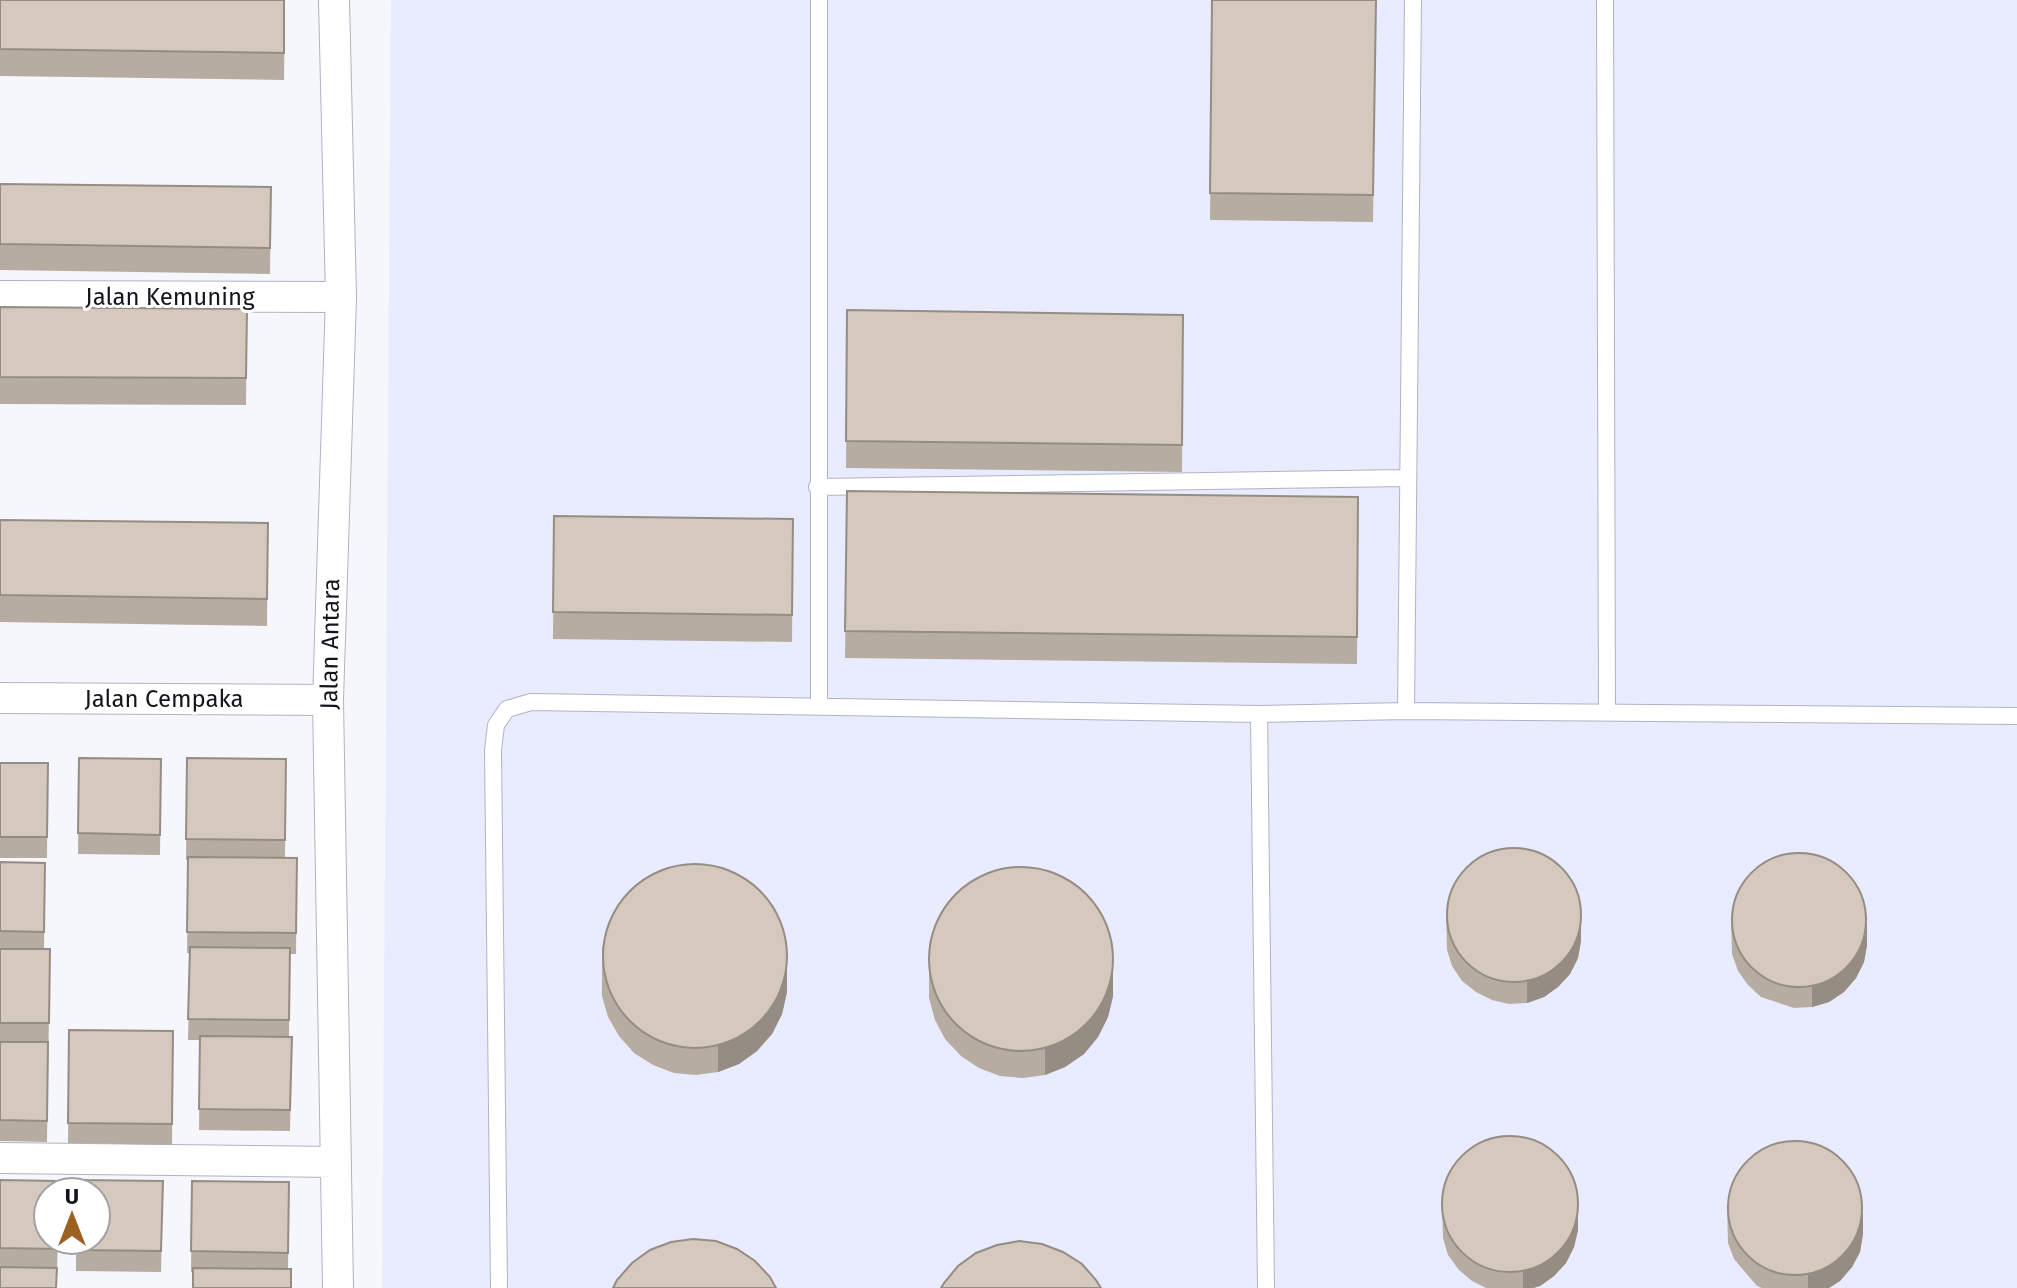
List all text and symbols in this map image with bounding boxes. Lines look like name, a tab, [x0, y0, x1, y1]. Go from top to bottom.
street label: Jalan Kemuning	[85, 283, 255, 311]
street label: Jalan Antara	[315, 578, 345, 710]
street label: Jalan Cempaka	[84, 685, 244, 713]
north arrow	[32, 1176, 112, 1256]
text: U	[65, 1183, 79, 1210]

